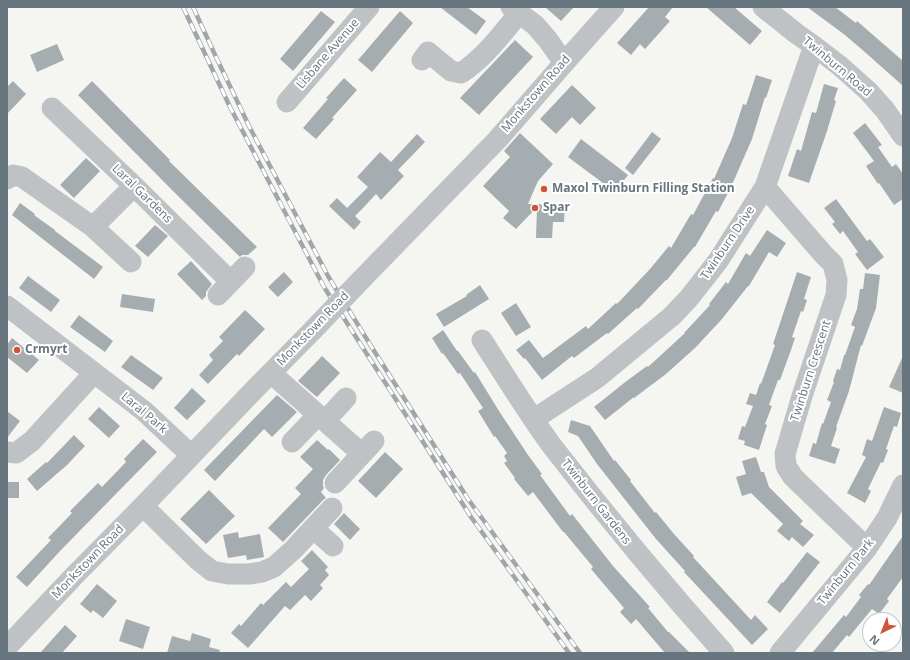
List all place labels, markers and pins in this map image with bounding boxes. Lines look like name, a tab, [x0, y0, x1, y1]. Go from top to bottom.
place label: Maxol Twinburn Filling Station	[552, 182, 735, 196]
marker: Maxol Twinburn Filling Station	[539, 184, 549, 194]
place label: Spar	[543, 201, 570, 215]
marker: Spar	[530, 203, 540, 213]
place label: Crmyrt	[25, 343, 67, 357]
marker: Crmyrt	[12, 345, 22, 355]

